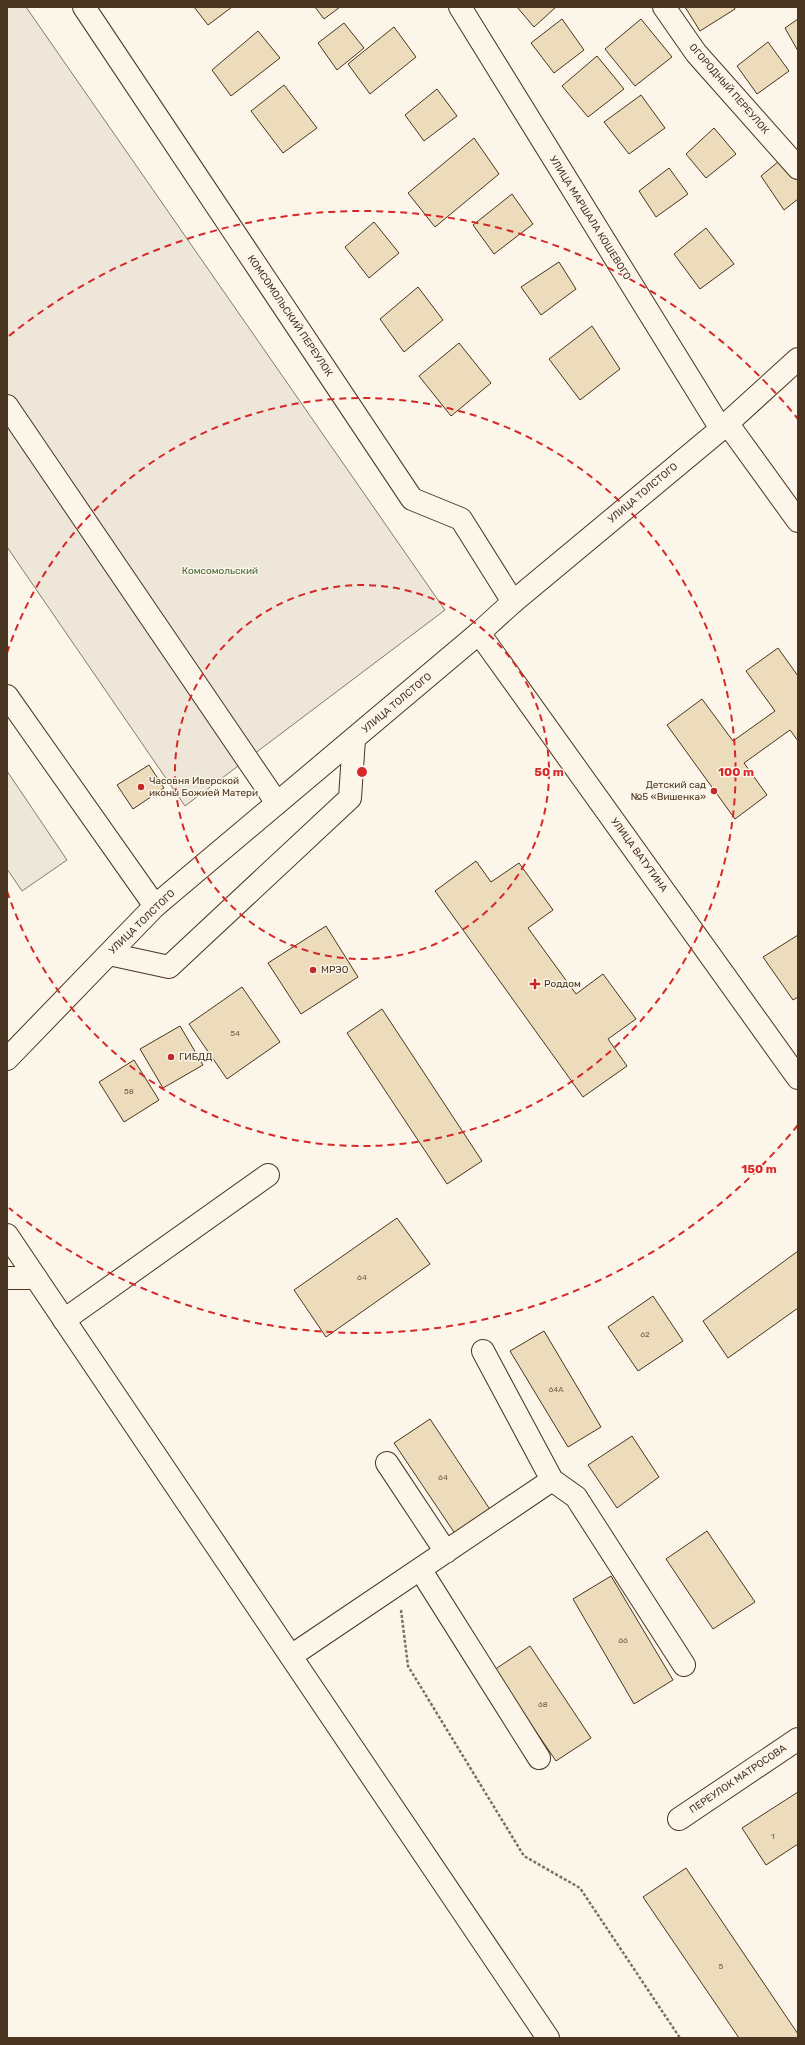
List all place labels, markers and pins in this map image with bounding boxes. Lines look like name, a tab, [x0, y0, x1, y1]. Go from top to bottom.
centre of rings	[355, 765, 369, 779]
place label: Часовня Иверской иконы Божией Матери	[149, 775, 258, 799]
place label: Детский сад №5 «Вишенка»	[631, 779, 706, 803]
marker: Часовня Иверской иконы Божией Матери	[136, 782, 146, 792]
marker: Детский сад №5 «Вишенка»	[709, 786, 719, 796]
place label: МРЭО	[321, 964, 349, 976]
marker: МРЭО	[308, 965, 318, 975]
marker: Роддом	[529, 978, 541, 990]
place label: Роддом	[544, 978, 581, 990]
place label: ГИБДД	[179, 1051, 212, 1063]
marker: ГИБДД	[166, 1052, 176, 1062]

